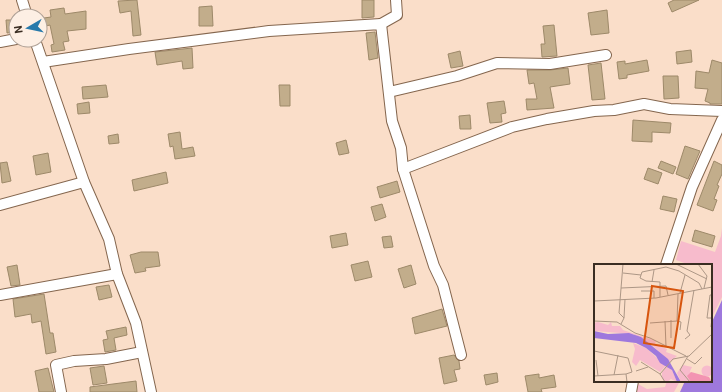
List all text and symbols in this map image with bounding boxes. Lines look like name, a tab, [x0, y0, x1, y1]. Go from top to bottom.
north arrow	[8, 8, 48, 48]
text: N	[12, 24, 26, 34]
inset map	[594, 264, 712, 382]

